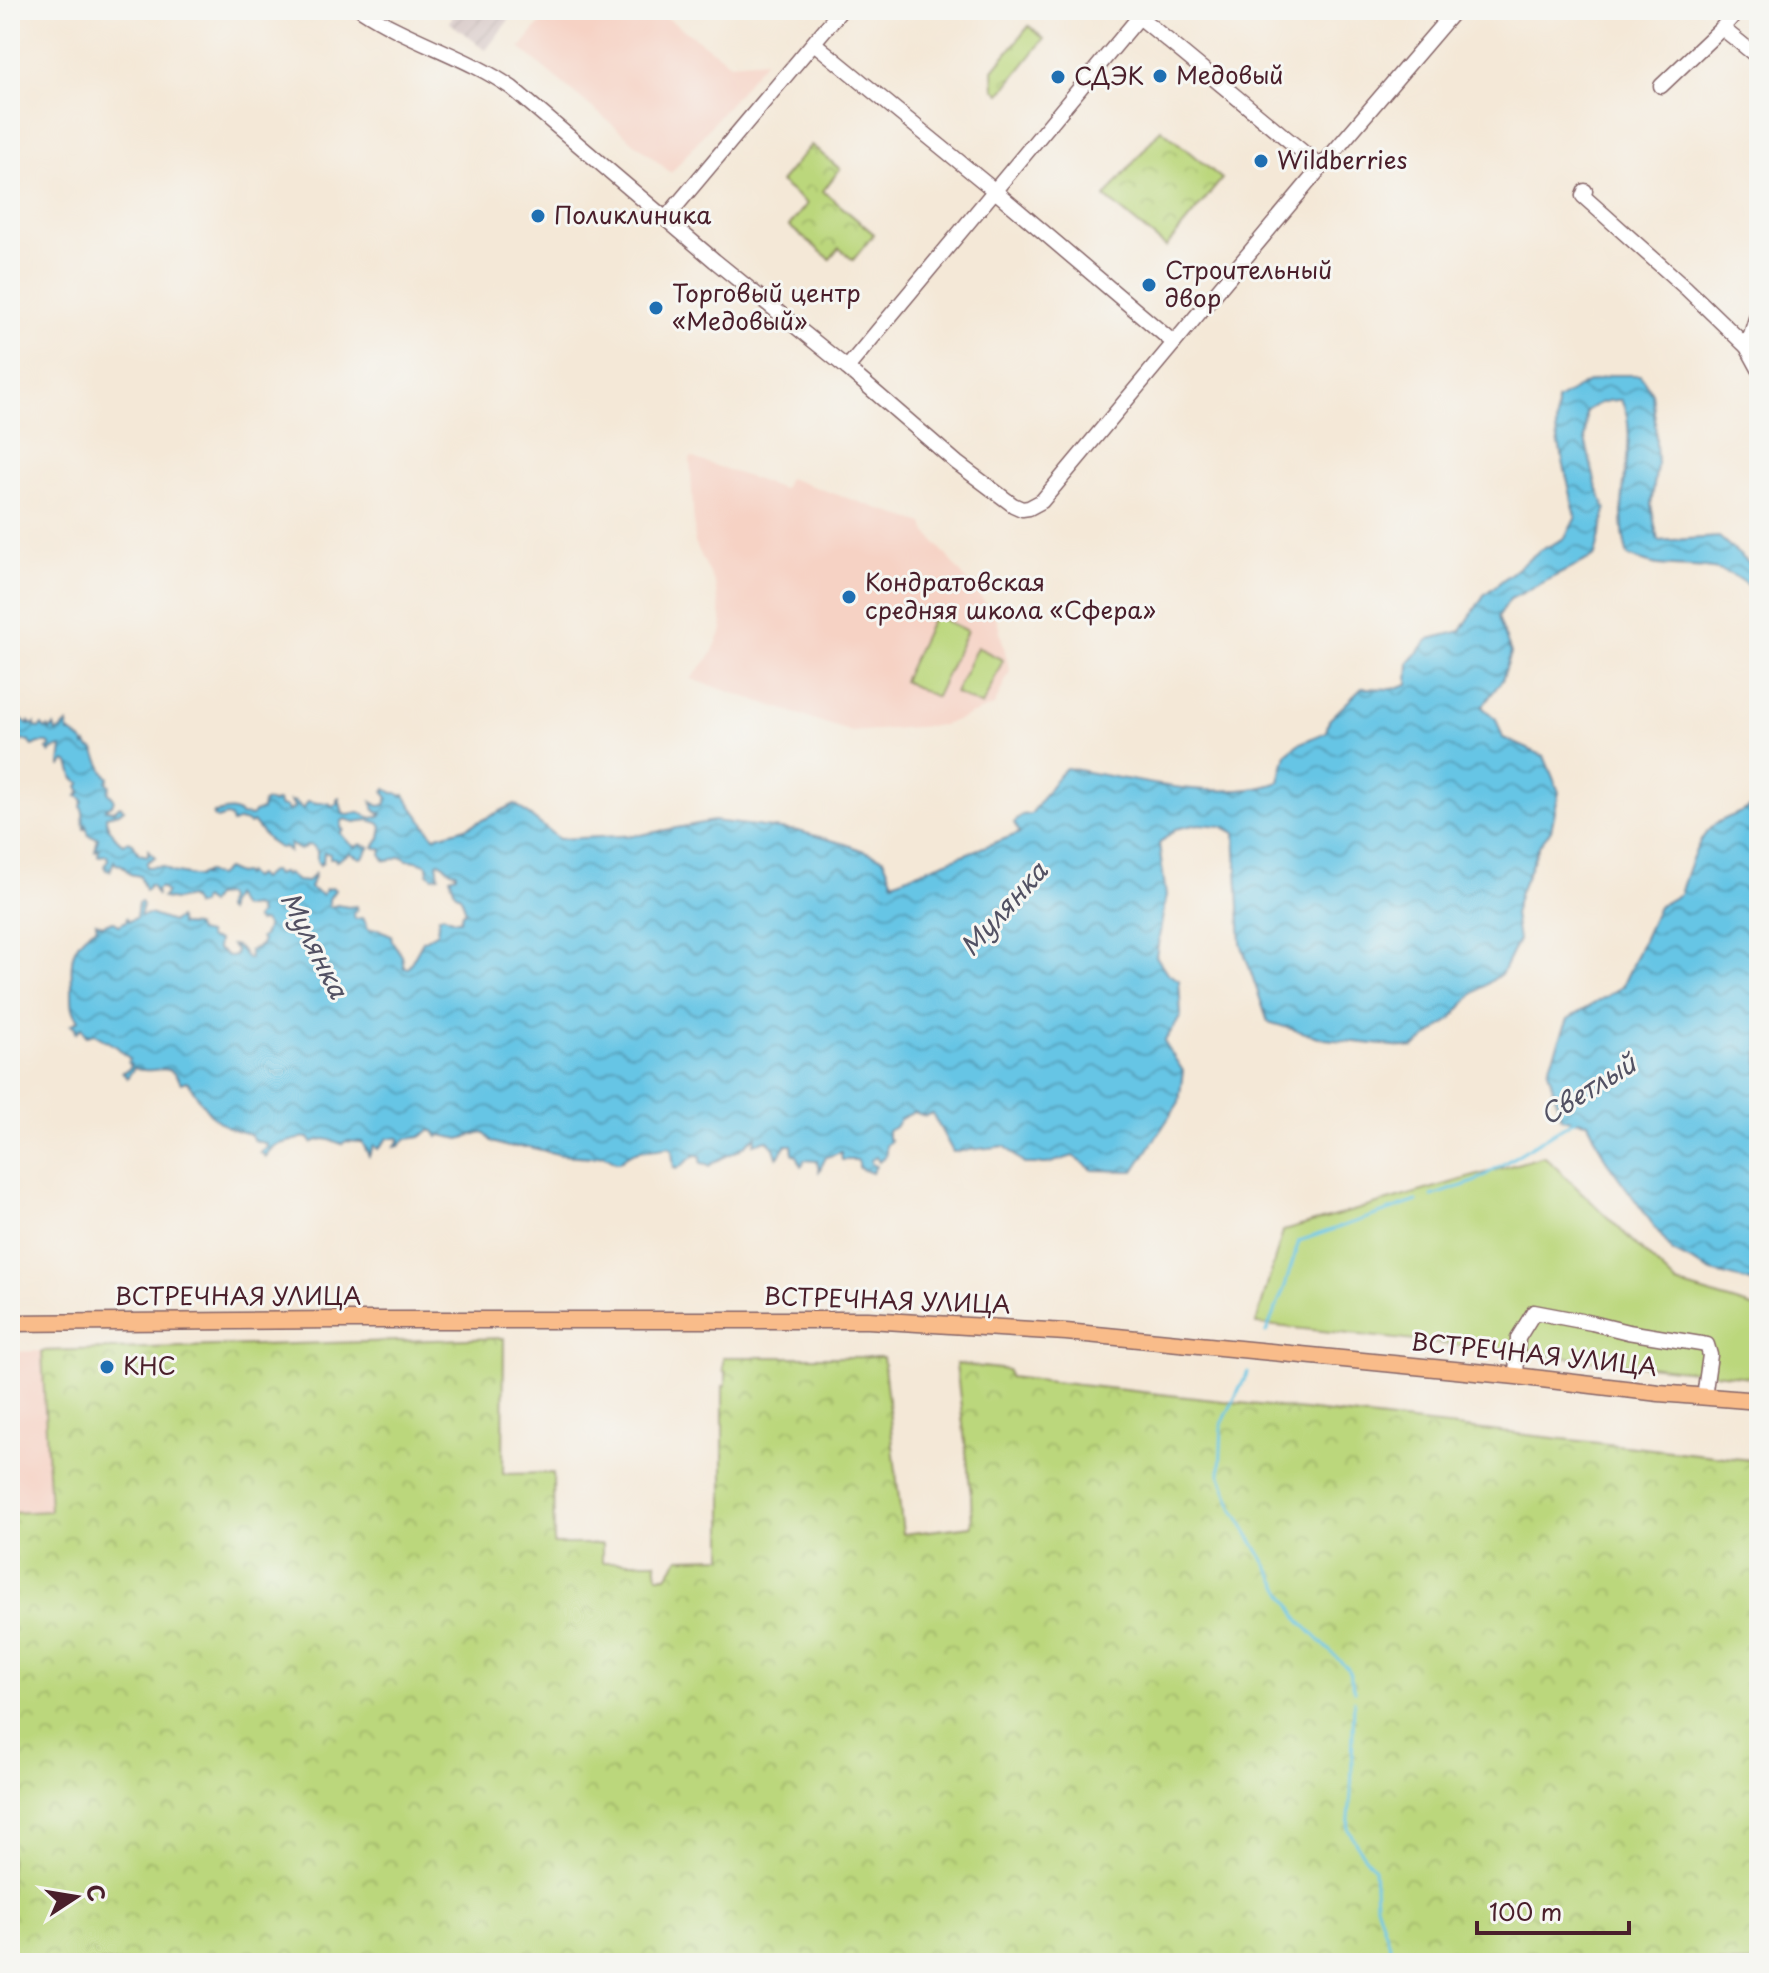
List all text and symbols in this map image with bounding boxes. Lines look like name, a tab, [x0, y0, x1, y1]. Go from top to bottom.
place label: Медовый	[1176, 56, 1284, 92]
place label: СДЭК	[1074, 57, 1144, 93]
marker: Медовый	[1151, 67, 1169, 85]
marker: СДЭК	[1049, 68, 1067, 86]
place label: Wildberries	[1277, 141, 1407, 177]
marker: Wildberries	[1252, 152, 1270, 170]
place label: Поликлиника	[554, 196, 711, 232]
marker: Поликлиника	[529, 207, 547, 225]
place label: Строительный двор	[1165, 251, 1332, 315]
place label: Торговый центр «Медовый»	[672, 274, 861, 338]
marker: Строительный двор	[1140, 276, 1158, 294]
marker: Торговый центр «Медовый»	[647, 299, 665, 317]
place label: Кондратовская средняя школа «Сфера»	[865, 563, 1156, 627]
marker: Кондратовская средняя школа «Сфера»	[840, 588, 858, 606]
water label: Мулянка	[950, 852, 1056, 964]
water label: Мулянка	[272, 884, 359, 1005]
water label: Светлый	[1531, 1042, 1645, 1134]
street label: ВСТРЕЧНАЯ УЛИЦА	[115, 1277, 361, 1313]
street label: ВСТРЕЧНАЯ УЛИЦА	[763, 1277, 1011, 1321]
street label: ВСТРЕЧНАЯ УЛИЦА	[1410, 1322, 1659, 1384]
place label: КНС	[123, 1347, 176, 1383]
marker: КНС	[98, 1358, 116, 1376]
north arrow	[36, 1857, 116, 1937]
text: С	[79, 1881, 115, 1904]
scale bar	[1477, 1885, 1629, 1935]
text: 100 m	[1489, 1893, 1562, 1929]

